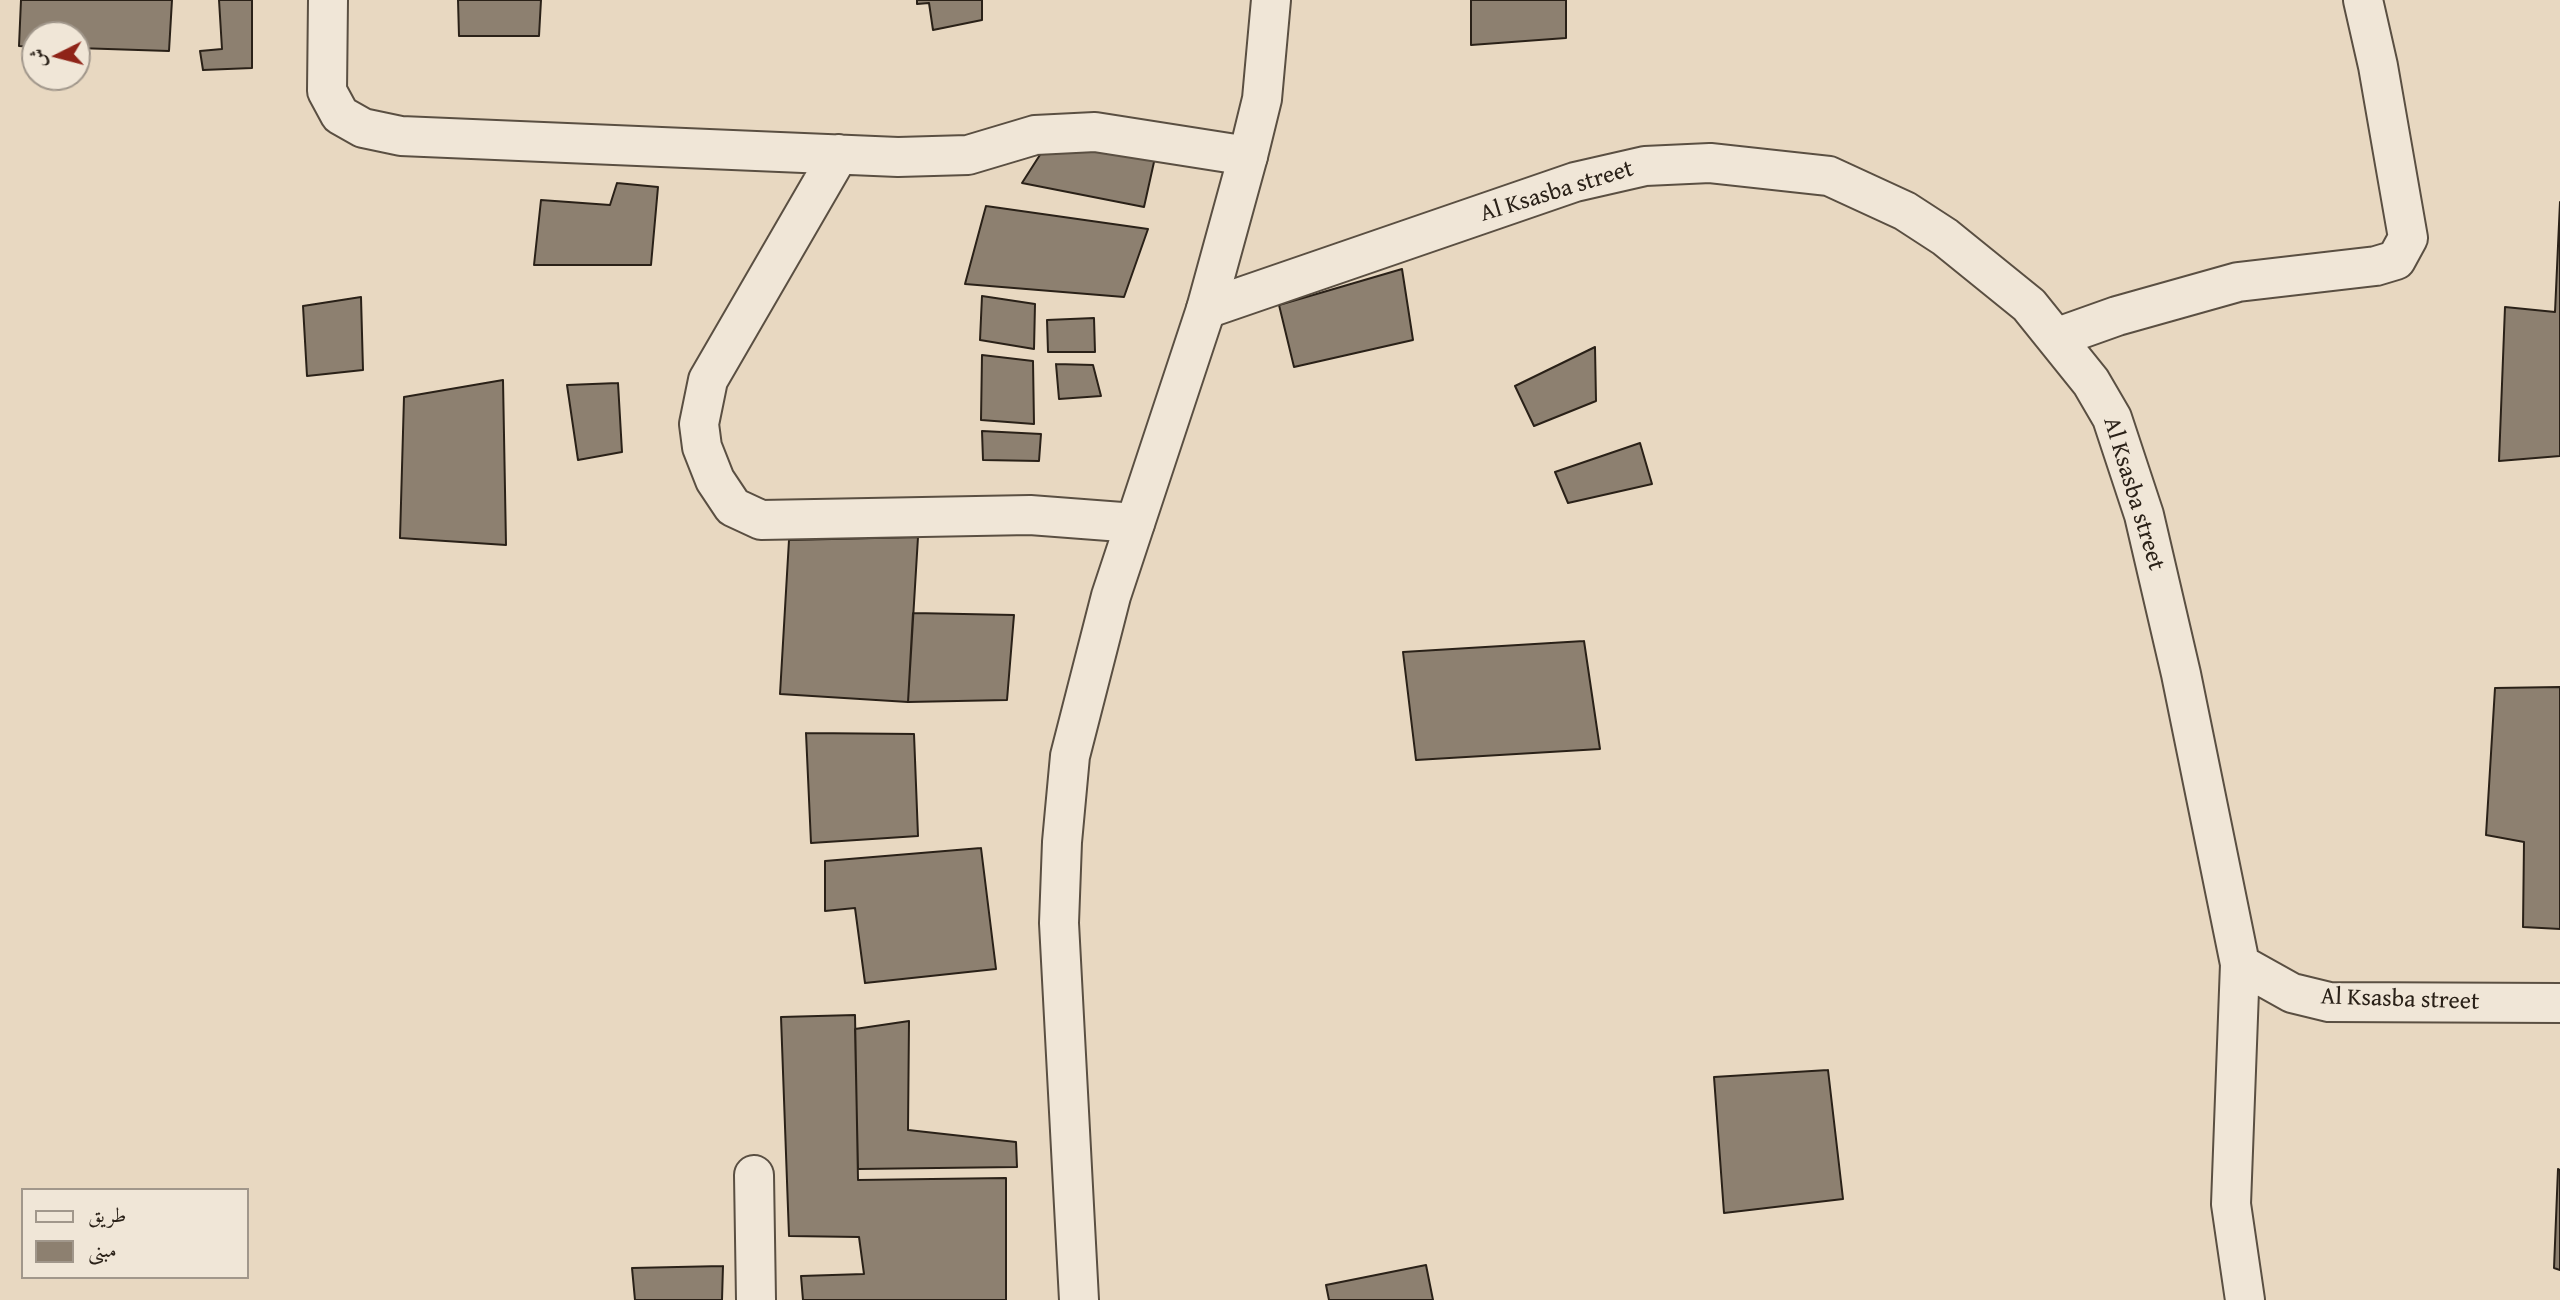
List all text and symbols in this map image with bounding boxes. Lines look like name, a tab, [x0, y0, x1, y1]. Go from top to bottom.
north arrow	[21, 21, 91, 91]
text: ش	[22, 47, 52, 69]
street label: Al Ksasba street	[1477, 155, 1637, 229]
street label: Al Ksasba street	[2096, 414, 2170, 574]
street label: Al Ksasba street	[2320, 983, 2480, 1017]
legend	[21, 1188, 248, 1279]
text: طريق	[88, 1199, 126, 1230]
text: مبنى	[88, 1234, 117, 1265]

